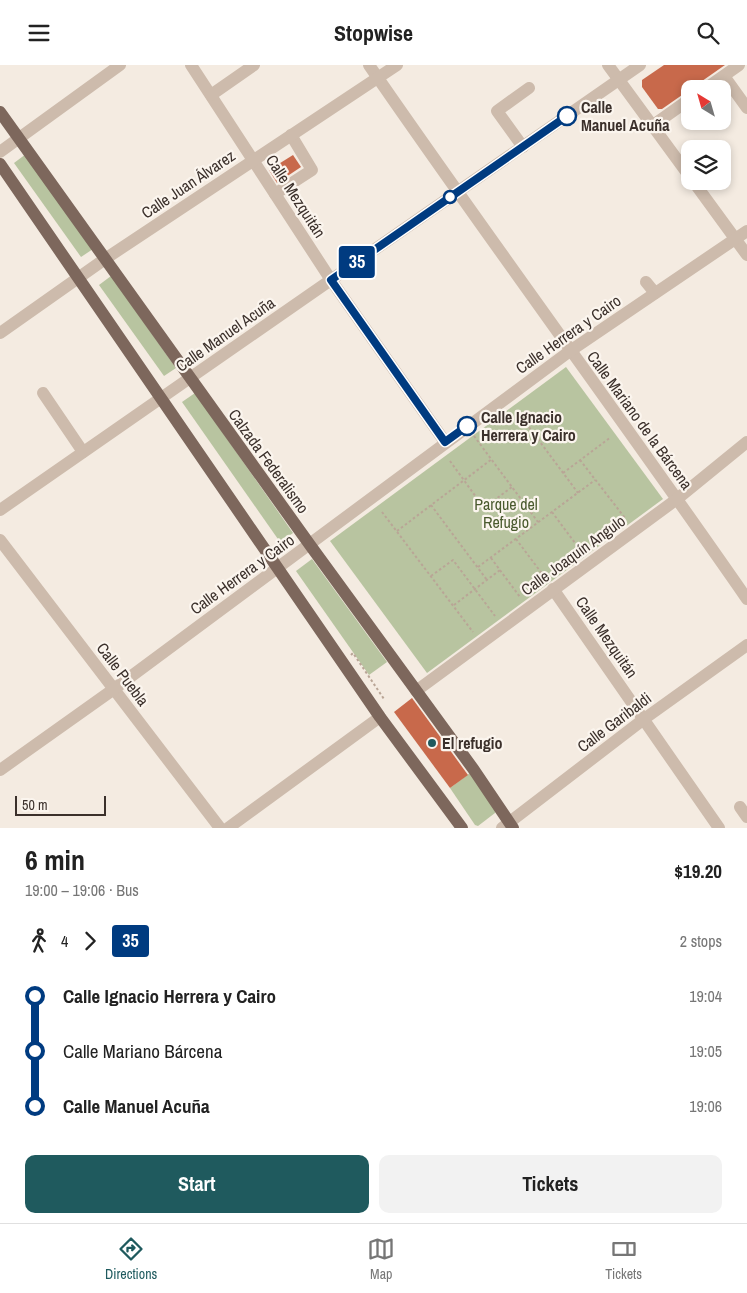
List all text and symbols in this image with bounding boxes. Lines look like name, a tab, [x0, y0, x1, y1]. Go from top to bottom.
text: Stopwise	[334, 18, 413, 48]
icon: menu	[25, 19, 53, 47]
icon: search	[694, 19, 722, 47]
north arrow	[681, 80, 731, 130]
map controls	[681, 80, 731, 190]
place label: Calle Manuel Acuña	[581, 96, 670, 136]
marker: Calle Manuel Acuña	[557, 106, 577, 126]
button: layers	[681, 140, 731, 190]
street label: Calle Juan Álvarez	[137, 144, 240, 223]
street label: Calle Mezquitán	[261, 150, 331, 242]
unlabelled marker	[443, 190, 457, 204]
line badge: 35	[334, 246, 380, 278]
text: 35	[349, 249, 365, 274]
street label: Calle Herrera y Cairo	[511, 289, 625, 379]
street label: Calle Manuel Acuña	[171, 291, 280, 376]
street label: Calle Mariano de la Bárcena	[582, 346, 698, 494]
street label: Calzada Federalismo	[224, 404, 314, 518]
place label: Calle Ignacio Herrera y Cairo	[481, 406, 576, 446]
marker: Calle Ignacio Herrera y Cairo	[457, 416, 477, 436]
park label: Parque del Refugio	[474, 493, 538, 533]
street label: Calle Joaquín Angulo	[516, 510, 630, 600]
street label: Calle Herrera y Cairo	[185, 529, 299, 619]
street label: Calle Mezquitán	[571, 592, 643, 682]
street label: Calle Puebla	[92, 638, 155, 711]
street label: Calle Garibaldi	[572, 687, 656, 757]
place label: El refugio	[442, 732, 503, 754]
marker: El refugio	[426, 737, 438, 749]
scale bar	[15, 793, 106, 816]
text: 50 m	[22, 796, 48, 814]
text: 6 min	[25, 841, 85, 879]
text: $19.20	[674, 858, 722, 884]
text: 19:00 – 19:06 · Bus	[25, 879, 139, 901]
icon: walk	[25, 927, 53, 955]
icon: forward	[76, 927, 104, 955]
text: 35	[122, 928, 139, 953]
text: 4	[61, 930, 68, 952]
text: 2 stops	[680, 930, 722, 952]
text: Calle Ignacio Herrera y Cairo	[63, 983, 276, 1009]
text: 19:04	[689, 985, 722, 1007]
text: Calle Mariano Bárcena	[63, 1038, 222, 1064]
text: 19:05	[689, 1040, 722, 1062]
text: Calle Manuel Acuña	[63, 1093, 210, 1119]
text: 19:06	[689, 1095, 722, 1117]
button: Start	[25, 1155, 369, 1213]
button: Tickets	[379, 1155, 722, 1213]
tab: Directions	[105, 1235, 157, 1283]
tab: Map	[367, 1235, 395, 1283]
tab: Tickets	[605, 1235, 642, 1283]

